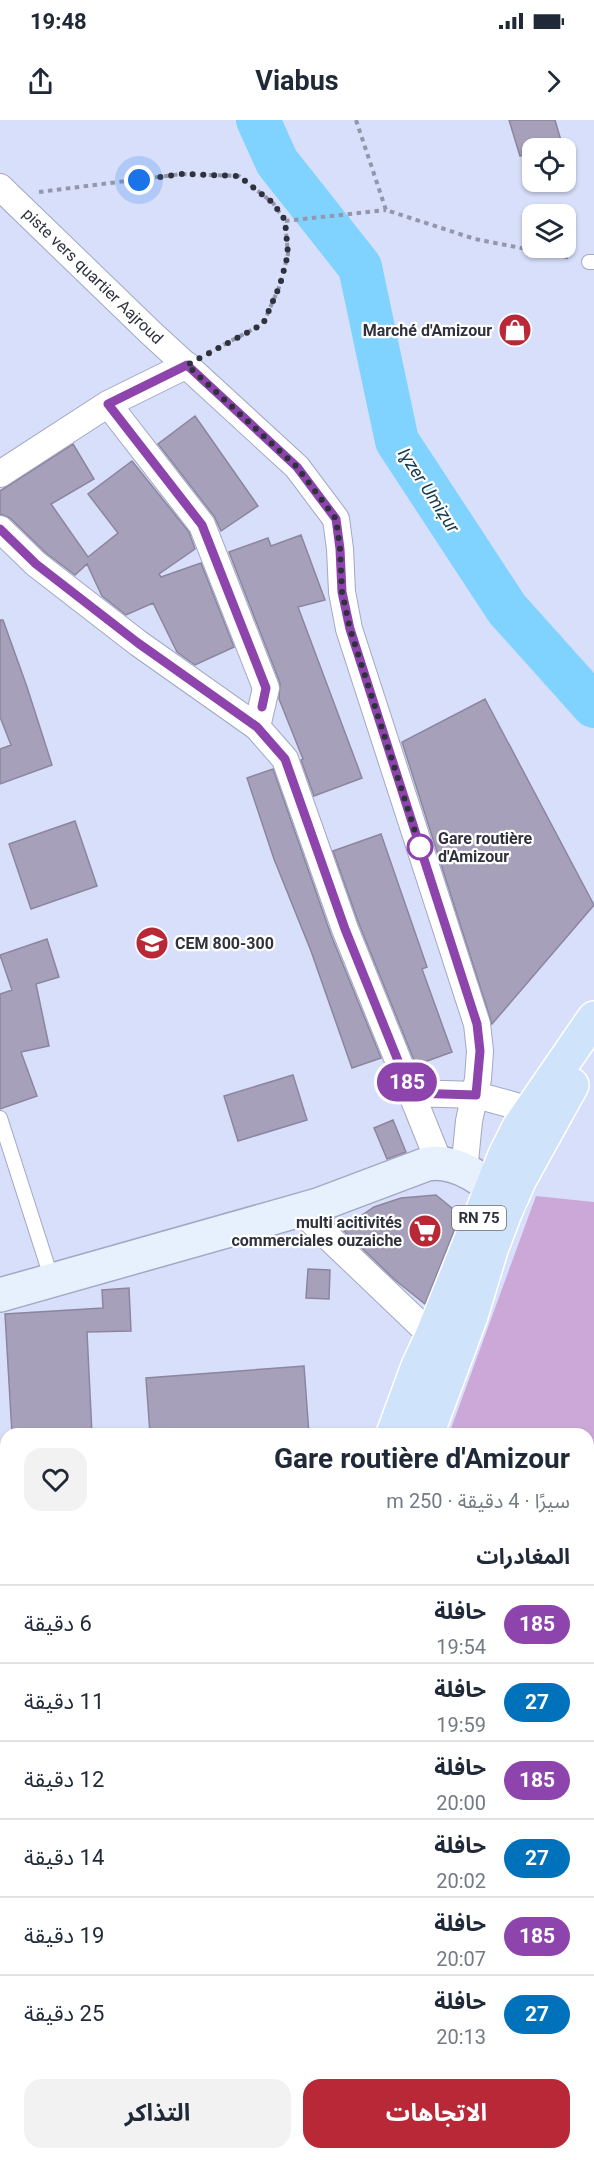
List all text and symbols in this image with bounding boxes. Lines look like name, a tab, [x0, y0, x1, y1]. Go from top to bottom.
text: 19:48	[30, 9, 87, 34]
icon: share	[24, 65, 57, 98]
text: Viabus	[255, 65, 339, 97]
icon: forward	[537, 65, 570, 98]
map controls	[522, 138, 576, 258]
button: locate	[522, 138, 576, 192]
your location	[124, 165, 154, 195]
street label: piste vers quartier Aajroud	[19, 204, 167, 348]
button: layers	[522, 204, 576, 258]
shop icon: Marché d'Amizour	[497, 312, 533, 348]
place label: Marché d'Amizour	[363, 321, 492, 340]
water label: Iɣzer Umiẓur	[394, 444, 465, 537]
place label: Gare routière d'Amizour	[438, 829, 532, 866]
marker: Gare routière d'Amizour	[407, 834, 433, 860]
school or university icon: CEM 800-300	[134, 925, 170, 961]
place label: CEM 800-300	[175, 934, 274, 953]
line badge: 185	[372, 1062, 442, 1102]
text: 185	[389, 1070, 425, 1094]
road number: RN 75	[452, 1206, 506, 1230]
place label: multi acitivités commerciales ouzaiche	[231, 1213, 402, 1250]
supermarket icon: multi acitivités commerciales ouzaiche	[407, 1213, 443, 1249]
text: Gare routière d'Amizour	[274, 1442, 570, 1475]
button: heart	[24, 1448, 87, 1511]
text: سيرًا · 4 دقيقة · 250 m	[386, 1489, 570, 1513]
text: المغادرات	[476, 1544, 570, 1569]
text: حافلة	[434, 1599, 486, 1624]
text: 6 دقيقة	[24, 1611, 92, 1636]
text: 185	[519, 1612, 555, 1636]
text: 19:54	[436, 1635, 486, 1659]
text: حافلة	[434, 1677, 486, 1702]
text: 11 دقيقة	[24, 1689, 104, 1714]
text: 27	[525, 1690, 549, 1714]
text: 19:59	[436, 1713, 486, 1737]
text: حافلة	[434, 1755, 486, 1780]
text: 12 دقيقة	[24, 1767, 104, 1792]
text: 185	[519, 1768, 555, 1792]
text: 20:00	[436, 1791, 486, 1815]
text: حافلة	[434, 1833, 486, 1858]
text: 14 دقيقة	[24, 1845, 104, 1870]
text: 27	[525, 1846, 549, 1870]
text: 20:02	[436, 1869, 486, 1893]
text: حافلة	[434, 1911, 486, 1936]
text: 19 دقيقة	[24, 1923, 104, 1948]
text: 185	[519, 1924, 555, 1948]
text: 20:07	[436, 1947, 486, 1971]
text: حافلة	[434, 1989, 486, 2014]
text: 25 دقيقة	[24, 2001, 104, 2026]
text: 27	[525, 2002, 549, 2026]
text: 20:13	[436, 2025, 486, 2049]
button: التذاكر	[24, 2079, 291, 2148]
button: الاتجاهات	[303, 2079, 570, 2148]

